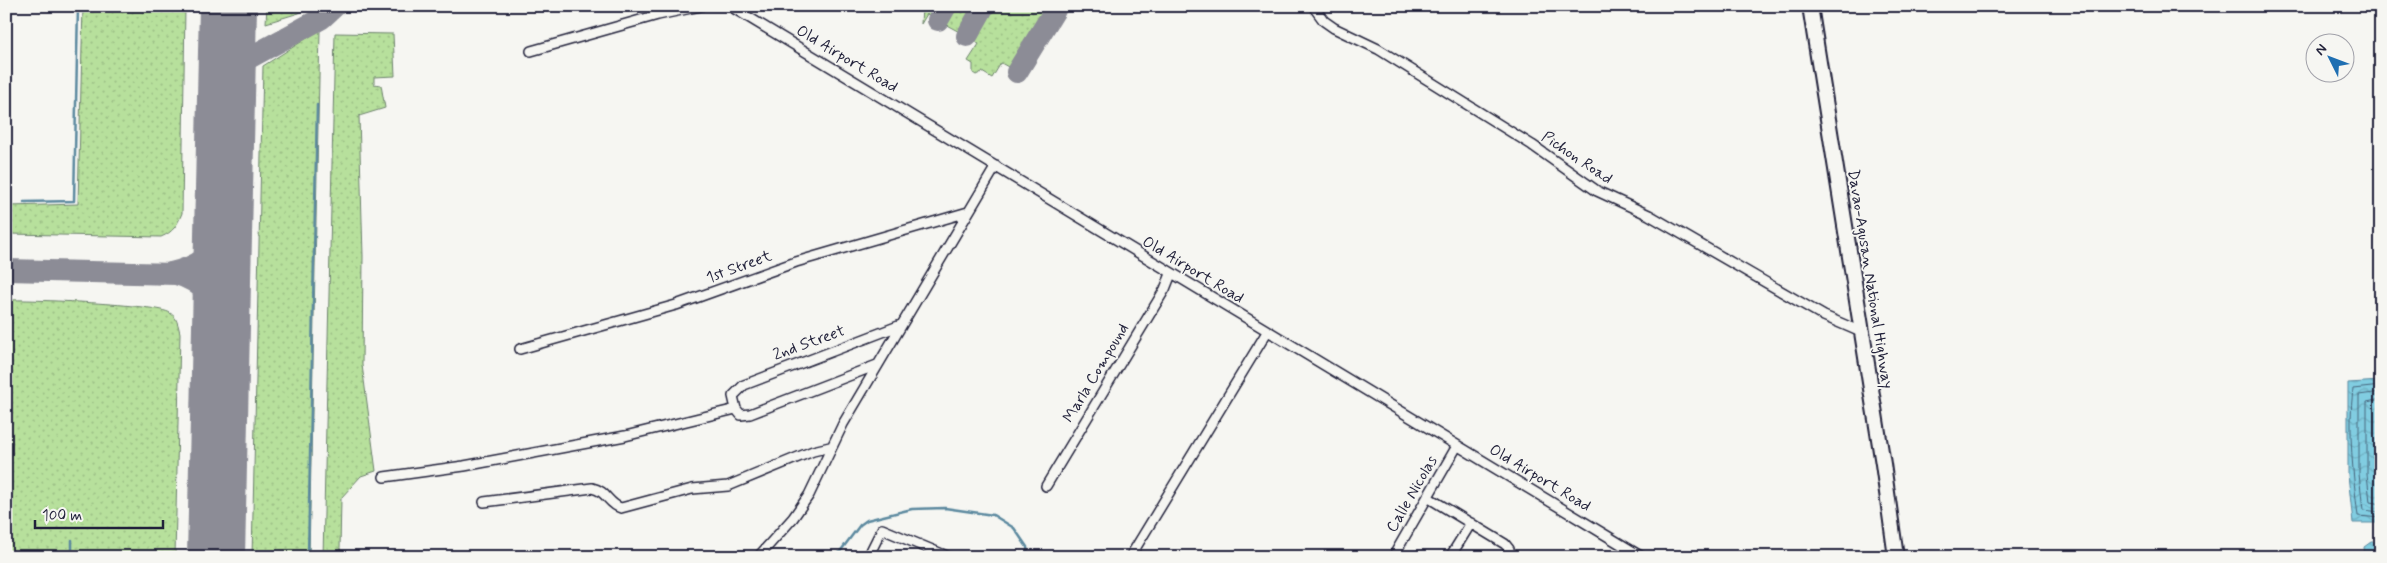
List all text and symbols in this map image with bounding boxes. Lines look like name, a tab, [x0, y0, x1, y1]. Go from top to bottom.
street label: Old Airport Road	[792, 20, 902, 98]
north arrow	[2304, 32, 2354, 82]
text: N	[2311, 40, 2331, 59]
street label: Pichon Road	[1537, 127, 1617, 189]
street label: Davao-Agusan National Highway	[1842, 168, 1898, 390]
street label: Old Airport Road	[1138, 231, 1248, 309]
street label: 1st Street	[703, 245, 775, 289]
street label: 2nd Street	[770, 320, 848, 366]
street label: Marla Compound	[1058, 320, 1134, 426]
street label: Old Airport Road	[1485, 439, 1595, 517]
street label: Calle Nicolas	[1382, 452, 1442, 536]
scale bar	[35, 498, 162, 530]
text: 100 m	[42, 506, 82, 526]

